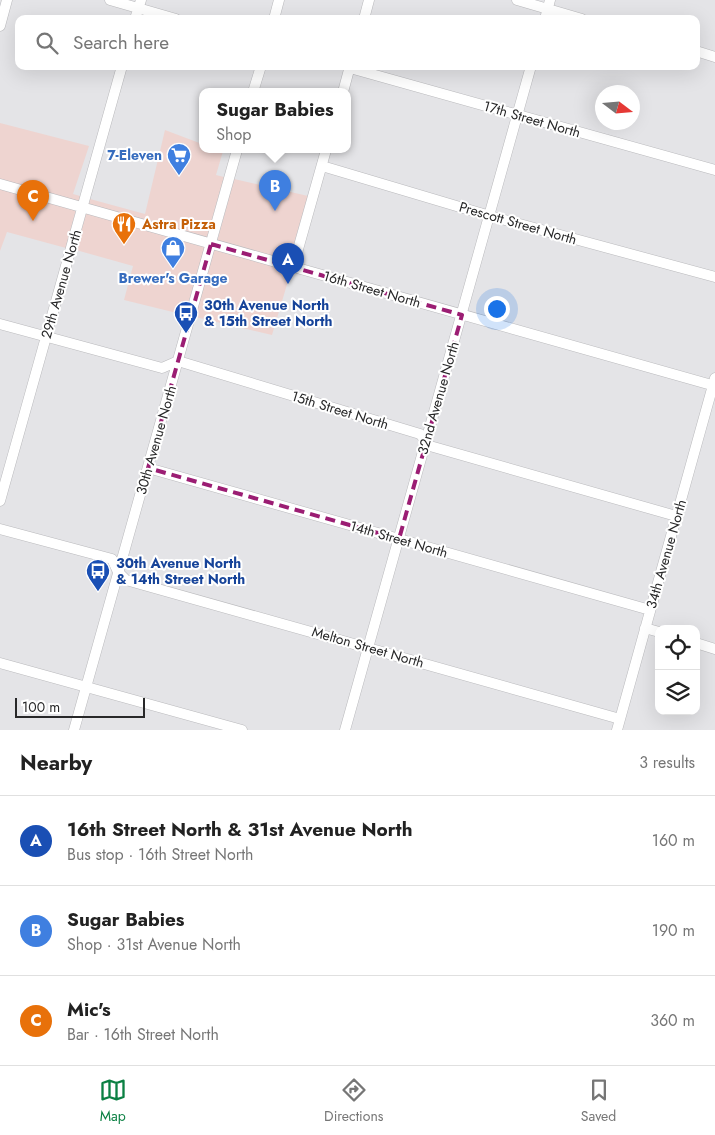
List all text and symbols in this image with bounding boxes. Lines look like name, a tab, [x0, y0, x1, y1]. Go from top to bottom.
search box	[15, 15, 700, 70]
icon: search	[33, 29, 61, 57]
text: Search here	[73, 29, 169, 56]
north arrow	[595, 85, 640, 130]
popup	[199, 88, 351, 153]
text: Sugar Babies	[216, 96, 334, 123]
street label: 17th Street North	[481, 96, 583, 142]
text: Shop	[216, 123, 251, 146]
supermarket icon: 7-Eleven	[166, 142, 192, 176]
place label: 7-Eleven	[107, 145, 162, 165]
pin: B	[259, 170, 291, 211]
pin: C	[17, 180, 49, 221]
street label: Prescott Street North	[457, 197, 579, 249]
restaurant icon: Astra Pizza	[111, 211, 137, 245]
place label: Astra Pizza	[141, 214, 216, 234]
street label: 29th Avenue North	[36, 227, 86, 341]
shop icon: Brewer's Garage	[160, 235, 186, 269]
pin: A	[272, 243, 304, 284]
street label: 16th Street North	[321, 265, 423, 313]
place label: Brewer's Garage	[118, 268, 228, 288]
place label: 30th Avenue North & 15th Street North	[204, 295, 333, 331]
your location	[484, 296, 510, 322]
bus stop icon: 30th Avenue North & 15th Street North	[173, 300, 199, 334]
street label: 32nd Avenue North	[412, 339, 464, 457]
street label: 30th Avenue North	[131, 383, 181, 497]
street label: 15th Street North	[289, 386, 391, 434]
street label: 34th Avenue North	[641, 497, 691, 611]
street label: 14th Street North	[348, 515, 450, 563]
place label: 30th Avenue North & 14th Street North	[116, 553, 245, 589]
bus stop icon: 30th Avenue North & 14th Street North	[85, 558, 111, 592]
street label: Melton Street North	[310, 621, 426, 673]
map controls	[655, 625, 700, 715]
button: locate	[655, 625, 700, 670]
button: layers	[655, 670, 700, 715]
scale bar	[15, 695, 145, 718]
text: 100 m	[22, 697, 60, 717]
text: Nearby	[20, 748, 92, 778]
text: 3 results	[639, 751, 695, 774]
text: 16th Street North & 31st Avenue North	[67, 816, 412, 843]
text: A	[30, 829, 42, 852]
text: 160 m	[652, 829, 695, 852]
text: Bus stop · 16th Street North	[67, 843, 253, 866]
text: Sugar Babies	[67, 906, 185, 933]
text: B	[31, 919, 41, 942]
text: 190 m	[652, 919, 695, 942]
text: Shop · 31st Avenue North	[67, 933, 241, 956]
text: Mic's	[67, 996, 111, 1023]
text: C	[30, 1009, 42, 1032]
text: 360 m	[650, 1009, 695, 1032]
text: Bar · 16th Street North	[67, 1023, 219, 1046]
tab: Map	[99, 1076, 127, 1126]
tab: Directions	[324, 1076, 383, 1126]
tab: Saved	[581, 1076, 616, 1126]

